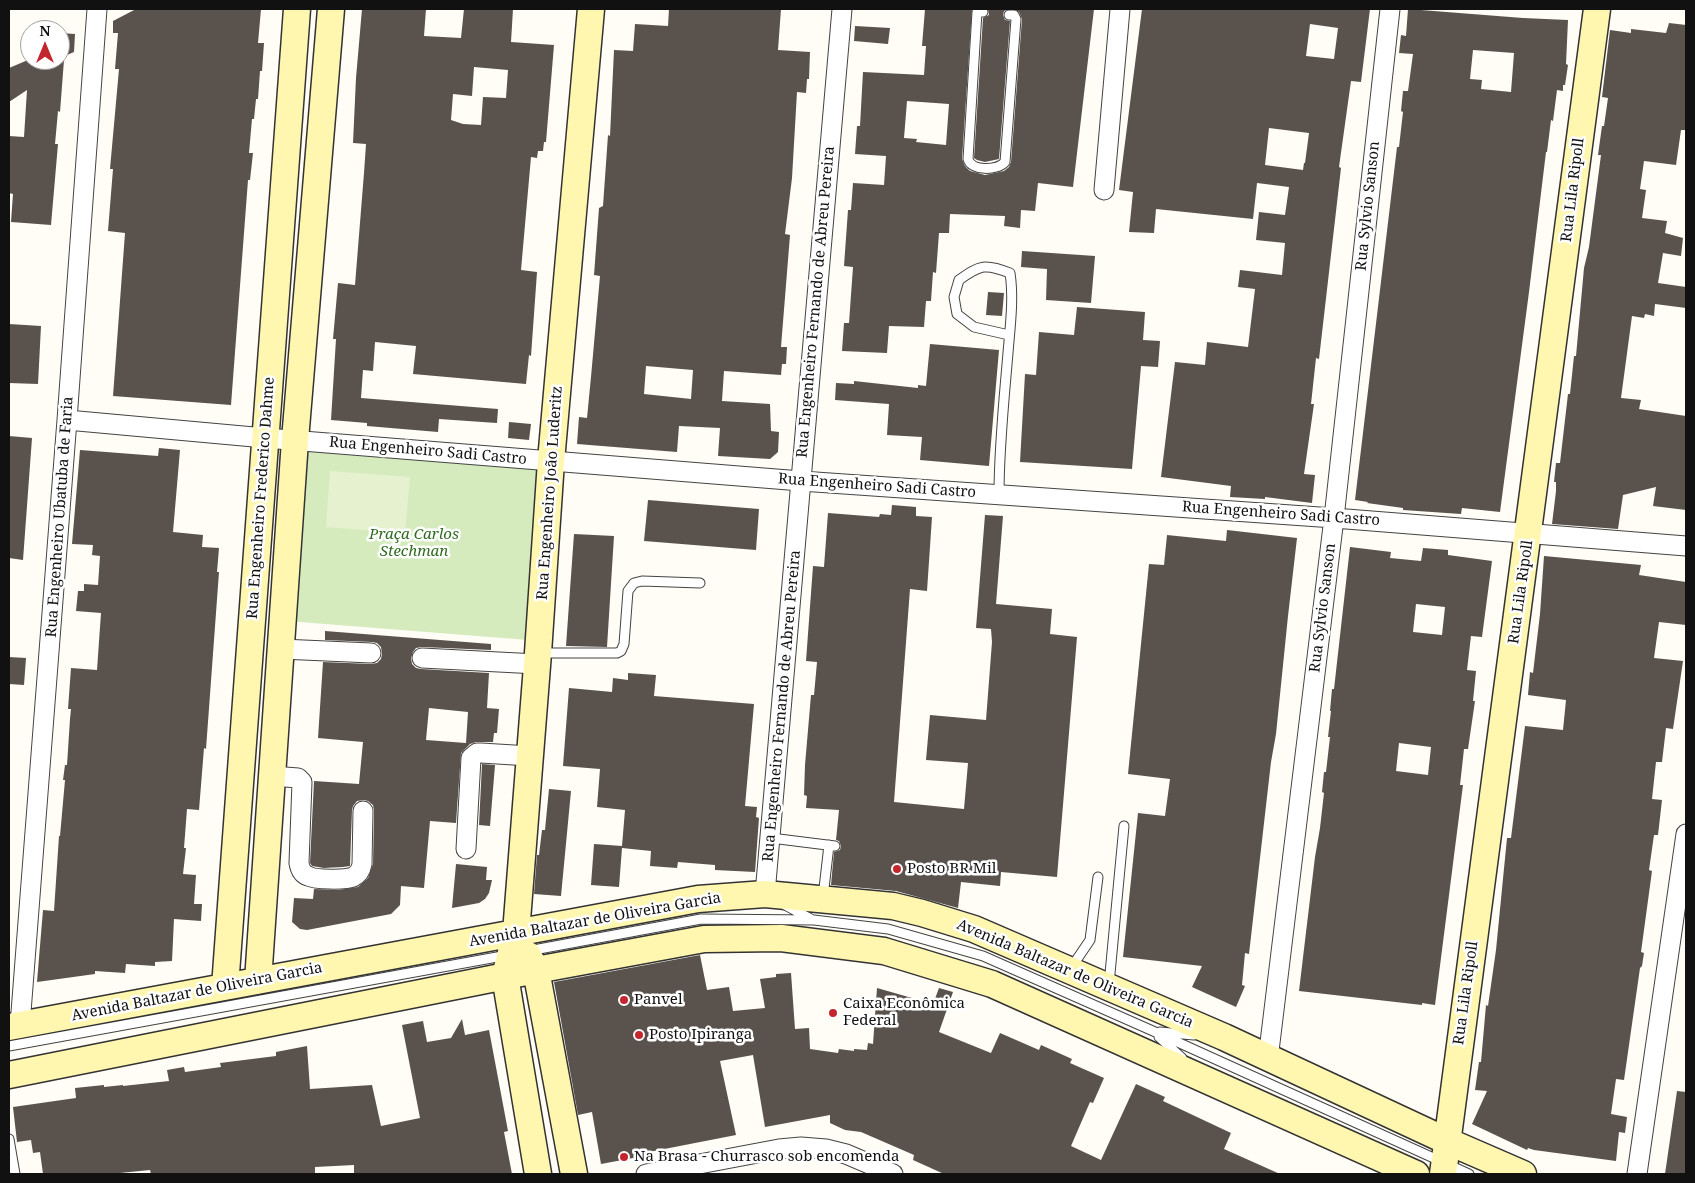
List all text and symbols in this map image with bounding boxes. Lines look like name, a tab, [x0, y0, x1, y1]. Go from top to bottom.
north arrow	[20, 20, 70, 70]
text: N	[39, 21, 51, 40]
street label: Rua Lila Ripoll	[1558, 137, 1588, 243]
street label: Rua Sylvio Sanson	[1352, 140, 1384, 272]
street label: Rua Engenheiro Fernando de Abreu Pereira	[793, 145, 839, 459]
street label: Rua Engenheiro Frederico Dahme	[244, 376, 278, 620]
street label: Rua Engenheiro João Luderitz	[534, 385, 566, 601]
street label: Rua Engenheiro Ubatuba de Faria	[43, 396, 77, 638]
street label: Rua Engenheiro Sadi Castro	[328, 433, 528, 469]
street label: Rua Engenheiro Sadi Castro	[777, 470, 977, 502]
street label: Rua Engenheiro Sadi Castro	[1181, 498, 1381, 530]
park label: Praça Carlos Stechman	[369, 526, 459, 561]
street label: Rua Lila Ripoll	[1505, 539, 1537, 645]
street label: Rua Sylvio Sanson	[1306, 542, 1340, 674]
street label: Rua Engenheiro Fernando de Abreu Pereira	[759, 549, 805, 863]
place label: Posto BR Mil	[907, 860, 996, 878]
marker: Posto BR Mil	[891, 863, 903, 875]
street label: Avenida Baltazar de Oliveira Garcia	[468, 889, 722, 951]
street label: Avenida Baltazar de Oliveira Garcia	[954, 916, 1196, 1032]
street label: Rua Lila Ripoll	[1450, 940, 1482, 1046]
street label: Avenida Baltazar de Oliveira Garcia	[70, 959, 324, 1025]
place label: Panvel	[634, 991, 683, 1009]
marker: Panvel	[618, 994, 630, 1006]
place label: Caixa Econômica Federal	[843, 995, 965, 1030]
marker: Caixa Econômica Federal	[827, 1007, 839, 1019]
place label: Posto Ipiranga	[649, 1026, 752, 1044]
marker: Posto Ipiranga	[633, 1029, 645, 1041]
place label: Na Brasa - Churrasco sob encomenda	[634, 1148, 899, 1166]
marker: Na Brasa - Churrasco sob encomenda	[618, 1151, 630, 1163]

